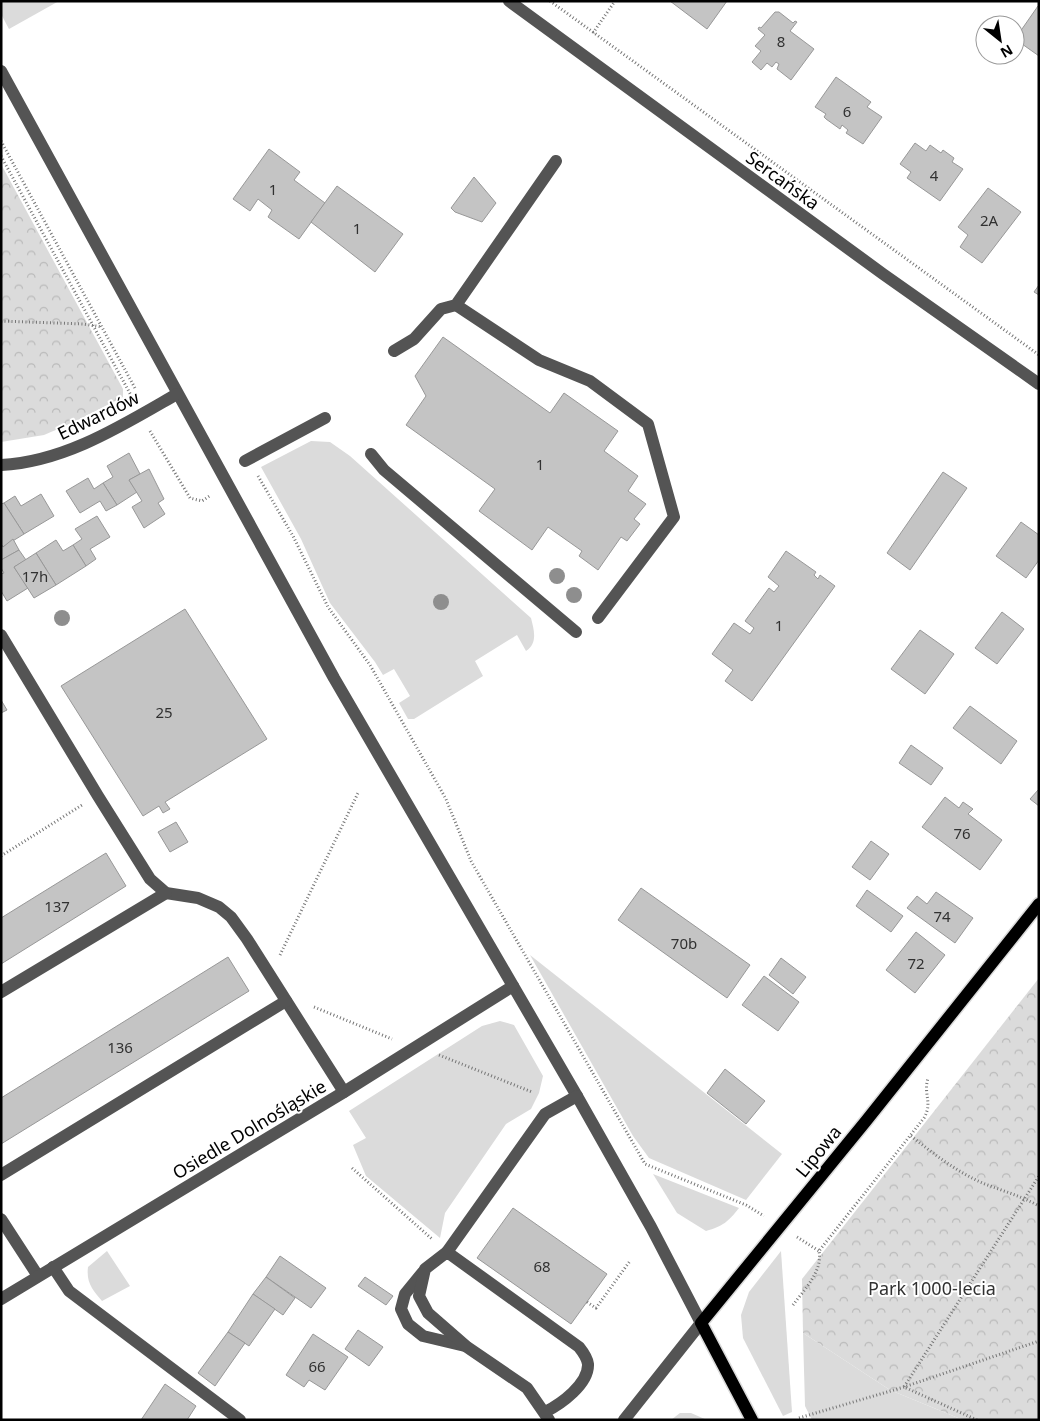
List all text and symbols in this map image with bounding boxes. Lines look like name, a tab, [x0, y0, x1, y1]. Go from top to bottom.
north arrow	[975, 15, 1025, 65]
house number: 8	[777, 31, 785, 51]
text: N	[997, 41, 1016, 63]
house number: 6	[843, 101, 851, 121]
street label: Sercańska	[741, 145, 825, 215]
house number: 4	[930, 165, 939, 185]
house number: 1	[269, 179, 277, 199]
house number: 2A	[980, 210, 998, 230]
house number: 1	[353, 218, 361, 238]
street label: Edwardów	[53, 385, 143, 445]
house number: 1	[536, 454, 544, 474]
house number: 17h	[22, 566, 48, 586]
house number: 1	[775, 615, 783, 635]
house number: 25	[155, 702, 173, 722]
house number: 76	[953, 823, 971, 843]
house number: 137	[44, 896, 70, 916]
house number: 74	[933, 906, 951, 926]
house number: 70b	[671, 933, 697, 953]
house number: 72	[907, 953, 925, 973]
house number: 136	[107, 1037, 133, 1057]
street label: Osiedle Dolnośląskie	[168, 1074, 330, 1184]
street label: Lipowa	[790, 1120, 846, 1182]
house number: 68	[533, 1256, 551, 1276]
park label: Park 1000-lecia	[868, 1276, 996, 1300]
house number: 66	[308, 1356, 326, 1376]

